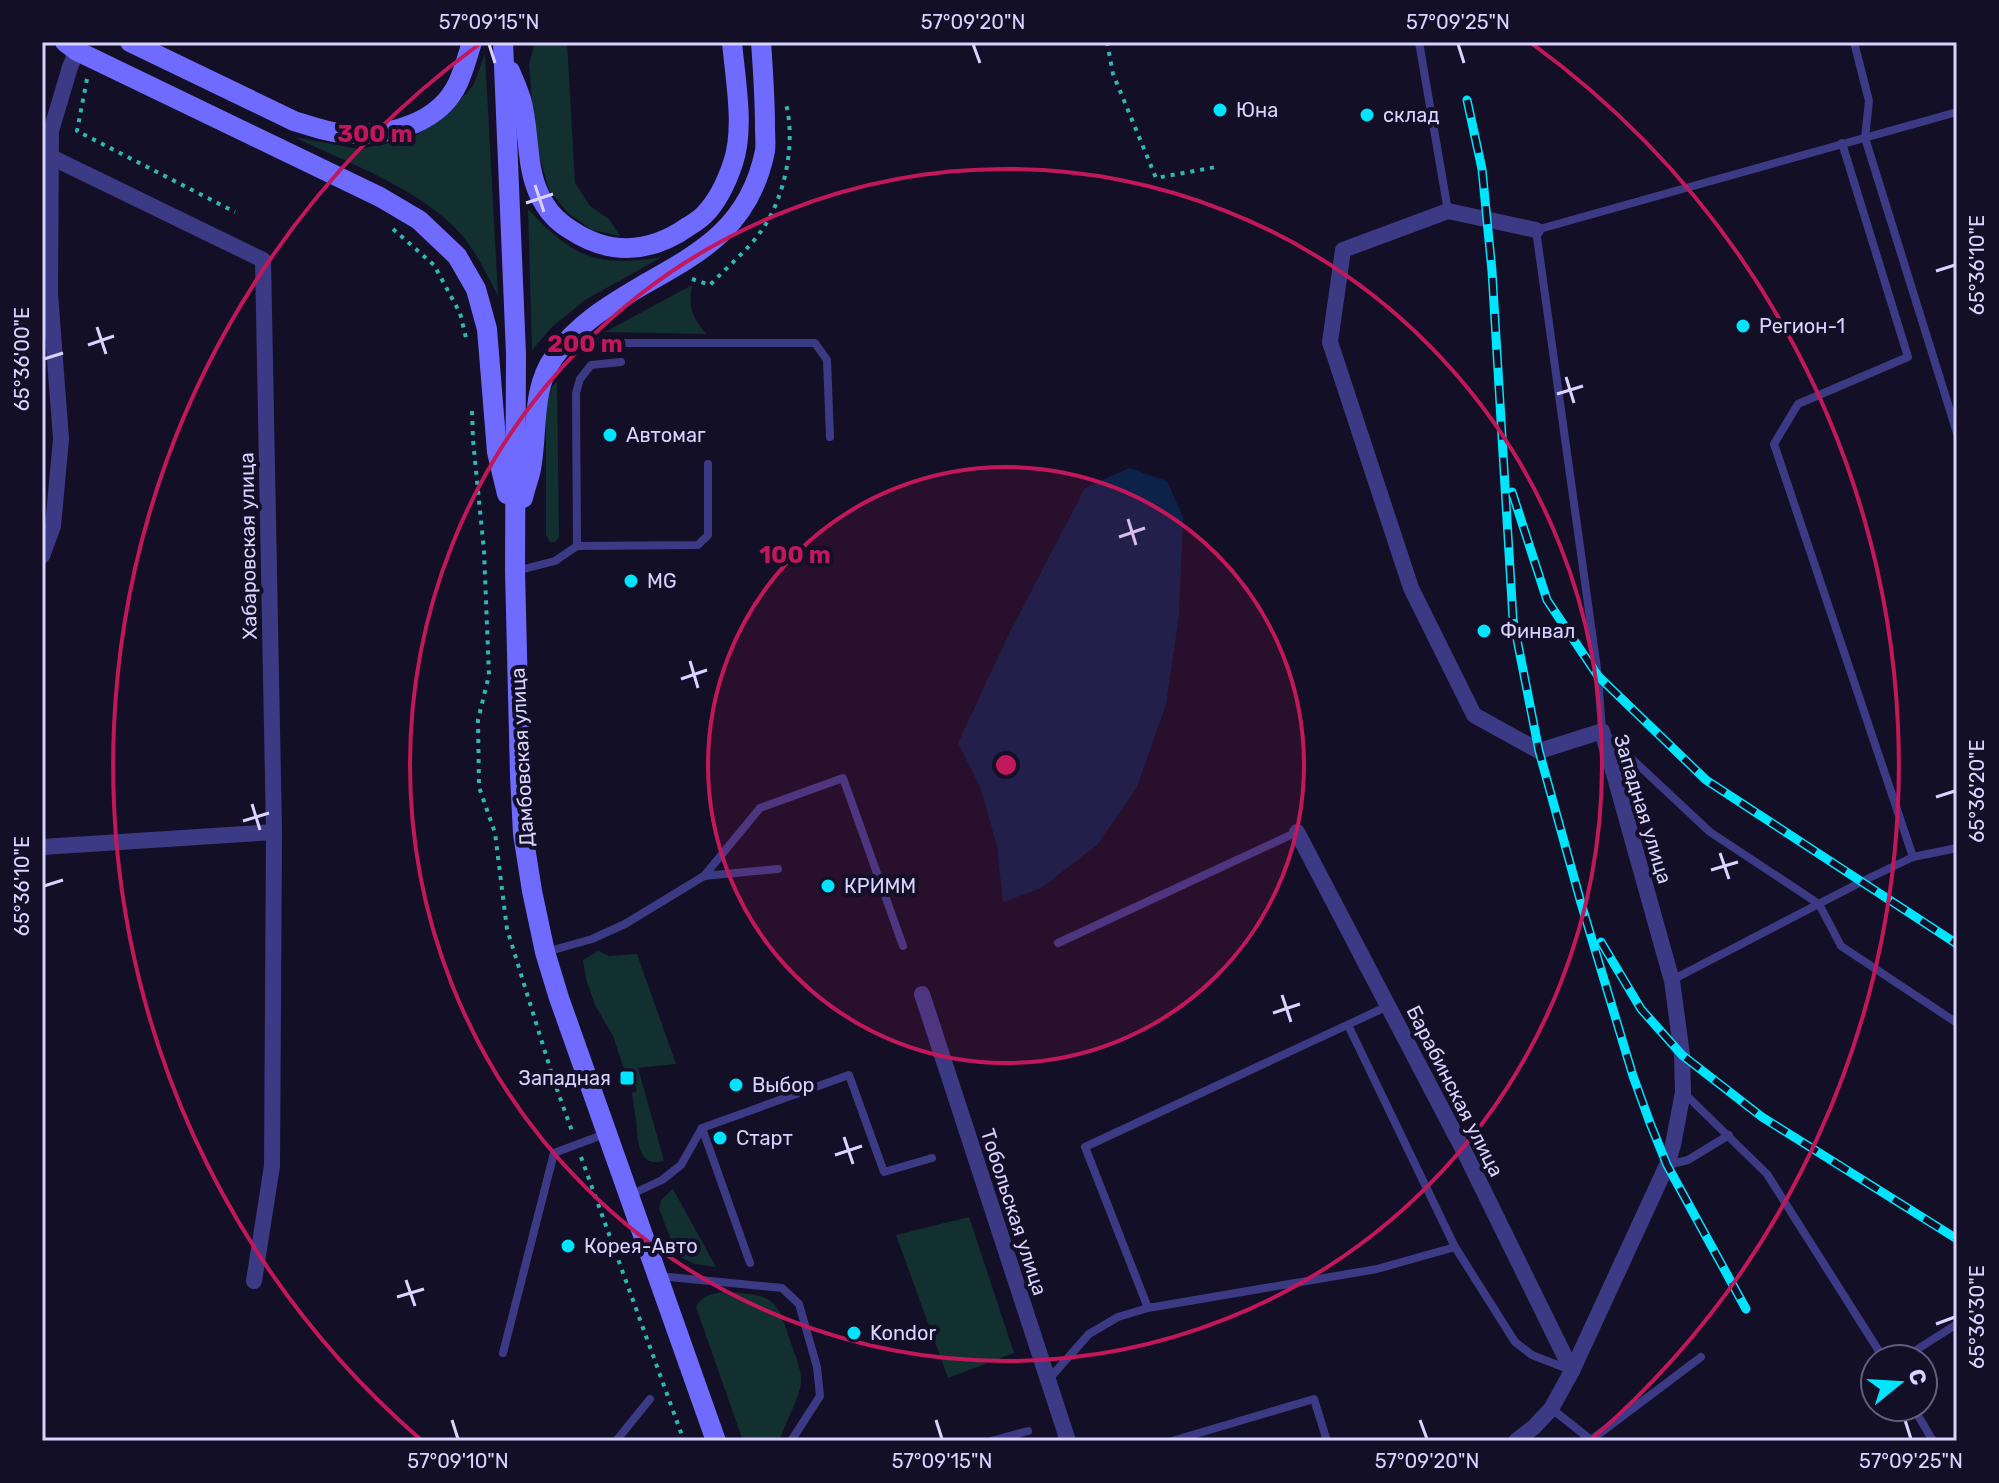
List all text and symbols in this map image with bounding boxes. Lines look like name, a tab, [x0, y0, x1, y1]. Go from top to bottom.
text: 57°09'15"N	[439, 10, 539, 34]
text: 57°09'20"N	[921, 10, 1025, 34]
text: 57°09'25"N	[1406, 10, 1510, 34]
place label: Юна	[1236, 98, 1278, 122]
marker: Юна	[1211, 101, 1229, 119]
place label: склад	[1383, 103, 1439, 127]
marker: склад	[1358, 106, 1376, 124]
text: 300 m	[337, 120, 413, 148]
text: 65°36'10"E	[1965, 215, 1989, 315]
text: 65°36'00"E	[10, 307, 34, 411]
place label: Регион-1	[1759, 314, 1845, 338]
marker: Регион-1	[1734, 317, 1752, 335]
text: 200 m	[547, 330, 623, 358]
place label: Автомаг	[626, 423, 706, 447]
marker: Автомаг	[601, 426, 619, 444]
street label: Хабаровская улица	[234, 452, 262, 640]
text: 100 m	[759, 541, 831, 569]
place label: MG	[647, 569, 677, 593]
marker: MG	[622, 572, 640, 590]
place label: Финвал	[1500, 619, 1575, 643]
marker: Финвал	[1475, 622, 1493, 640]
street label: Дамбовская улица	[505, 667, 539, 847]
street label: Западная улица	[1609, 731, 1677, 887]
text: 65°36'20"E	[1965, 739, 1989, 843]
centre of rings	[992, 751, 1020, 779]
text: 65°36'10"E	[10, 836, 34, 936]
place label: КРИММ	[844, 874, 916, 898]
marker: КРИММ	[819, 877, 837, 895]
street label: Барабинская улица	[1401, 1001, 1509, 1181]
place label: Западная	[519, 1066, 611, 1090]
marker: Западная	[618, 1069, 636, 1087]
place label: Выбор	[752, 1073, 815, 1097]
marker: Выбор	[727, 1076, 745, 1094]
place label: Старт	[736, 1126, 793, 1150]
street label: Тобольская улица	[976, 1126, 1052, 1298]
marker: Старт	[711, 1129, 729, 1147]
place label: Корея-Авто	[584, 1234, 698, 1258]
marker: Корея-Авто	[559, 1237, 577, 1255]
text: 65°36'30"E	[1965, 1265, 1989, 1369]
place label: Kondor	[870, 1321, 936, 1345]
marker: Kondor	[845, 1324, 863, 1342]
north arrow	[1859, 1343, 1939, 1423]
text: С	[1902, 1365, 1933, 1388]
text: 57°09'10"N	[407, 1449, 509, 1473]
text: 57°09'15"N	[892, 1449, 992, 1473]
text: 57°09'20"N	[1375, 1449, 1479, 1473]
text: 57°09'25"N	[1859, 1449, 1963, 1473]

